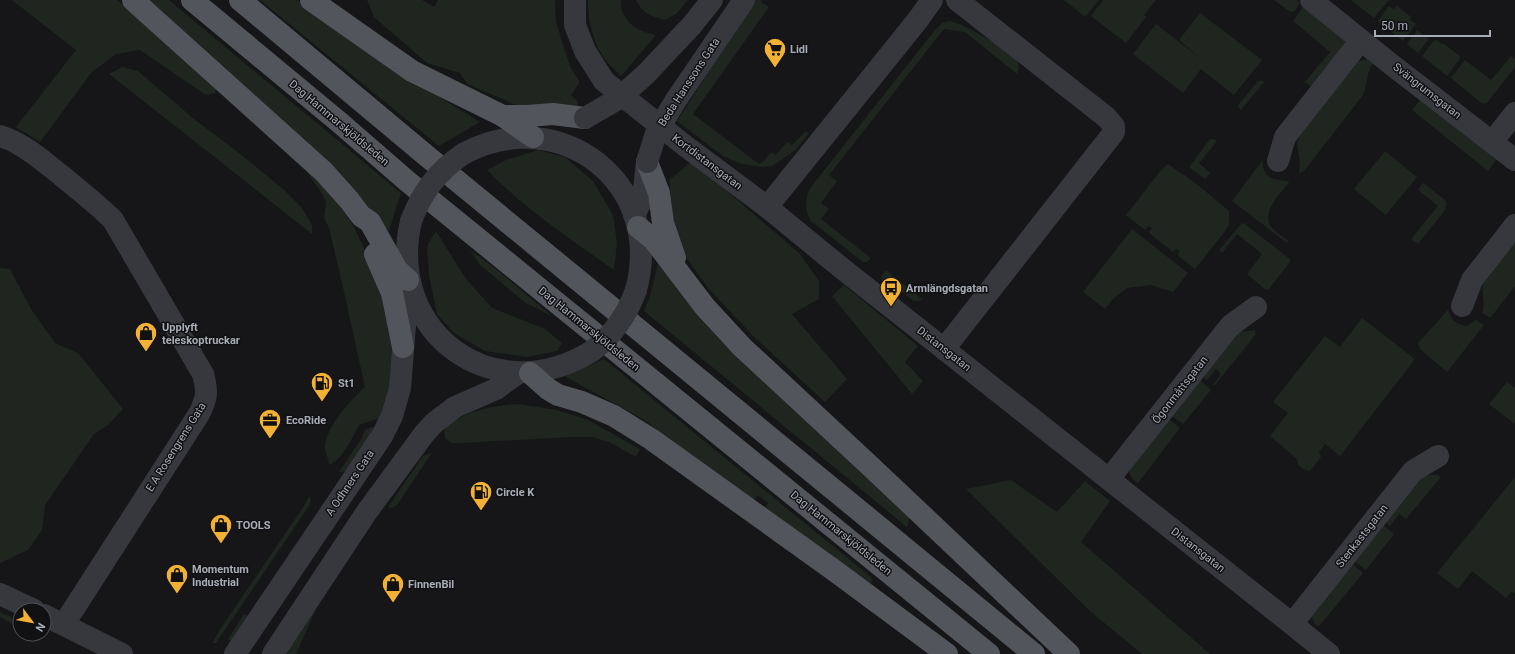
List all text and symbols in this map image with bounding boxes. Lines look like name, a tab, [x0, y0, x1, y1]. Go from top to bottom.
scale bar	[1375, 12, 1490, 38]
text: 50 m	[1381, 19, 1408, 33]
street label: Beda Hanssons Gata	[656, 35, 722, 129]
supermarket icon: Lidl	[762, 36, 788, 69]
place label: Lidl	[790, 43, 808, 56]
street label: Svängrumsgatan	[1390, 60, 1464, 122]
street label: Dag Hammarskjöldsleden	[286, 77, 392, 169]
street label: Kortdistansgatan	[669, 131, 745, 193]
bus stop icon: Armlängdsgatan	[878, 275, 904, 308]
place label: Armlängdsgatan	[906, 282, 988, 295]
street label: Dag Hammarskjöldsleden	[536, 284, 642, 374]
shop icon: Upplyft teleskoptruckar	[133, 320, 159, 353]
place label: Upplyft teleskoptruckar	[162, 321, 240, 347]
street label: Distansgatan	[914, 324, 974, 374]
street label: Ögonmåttsgatan	[1150, 354, 1210, 426]
fuel station icon: St1	[309, 370, 335, 403]
place label: St1	[338, 377, 355, 390]
street label: E A Rosengrens Gata	[143, 400, 209, 494]
office icon: EcoRide	[257, 407, 283, 440]
place label: EcoRide	[286, 414, 326, 427]
street label: A Odhners Gata	[323, 448, 377, 518]
fuel station icon: Circle K	[468, 479, 494, 512]
place label: Circle K	[496, 486, 535, 499]
street label: Dag Hammarskjöldsleden	[788, 488, 894, 578]
street label: Stenkastsgatan	[1333, 502, 1391, 570]
shop icon: TOOLS	[208, 512, 234, 545]
place label: TOOLS	[236, 519, 271, 532]
street label: Distansgatan	[1168, 525, 1228, 575]
shop icon: Momentum Industrial	[164, 562, 190, 595]
place label: Momentum Industrial	[192, 563, 249, 589]
shop icon: FinnenBil	[380, 571, 406, 604]
place label: FinnenBil	[408, 578, 454, 591]
north arrow	[12, 602, 52, 642]
text: N	[32, 620, 48, 634]

